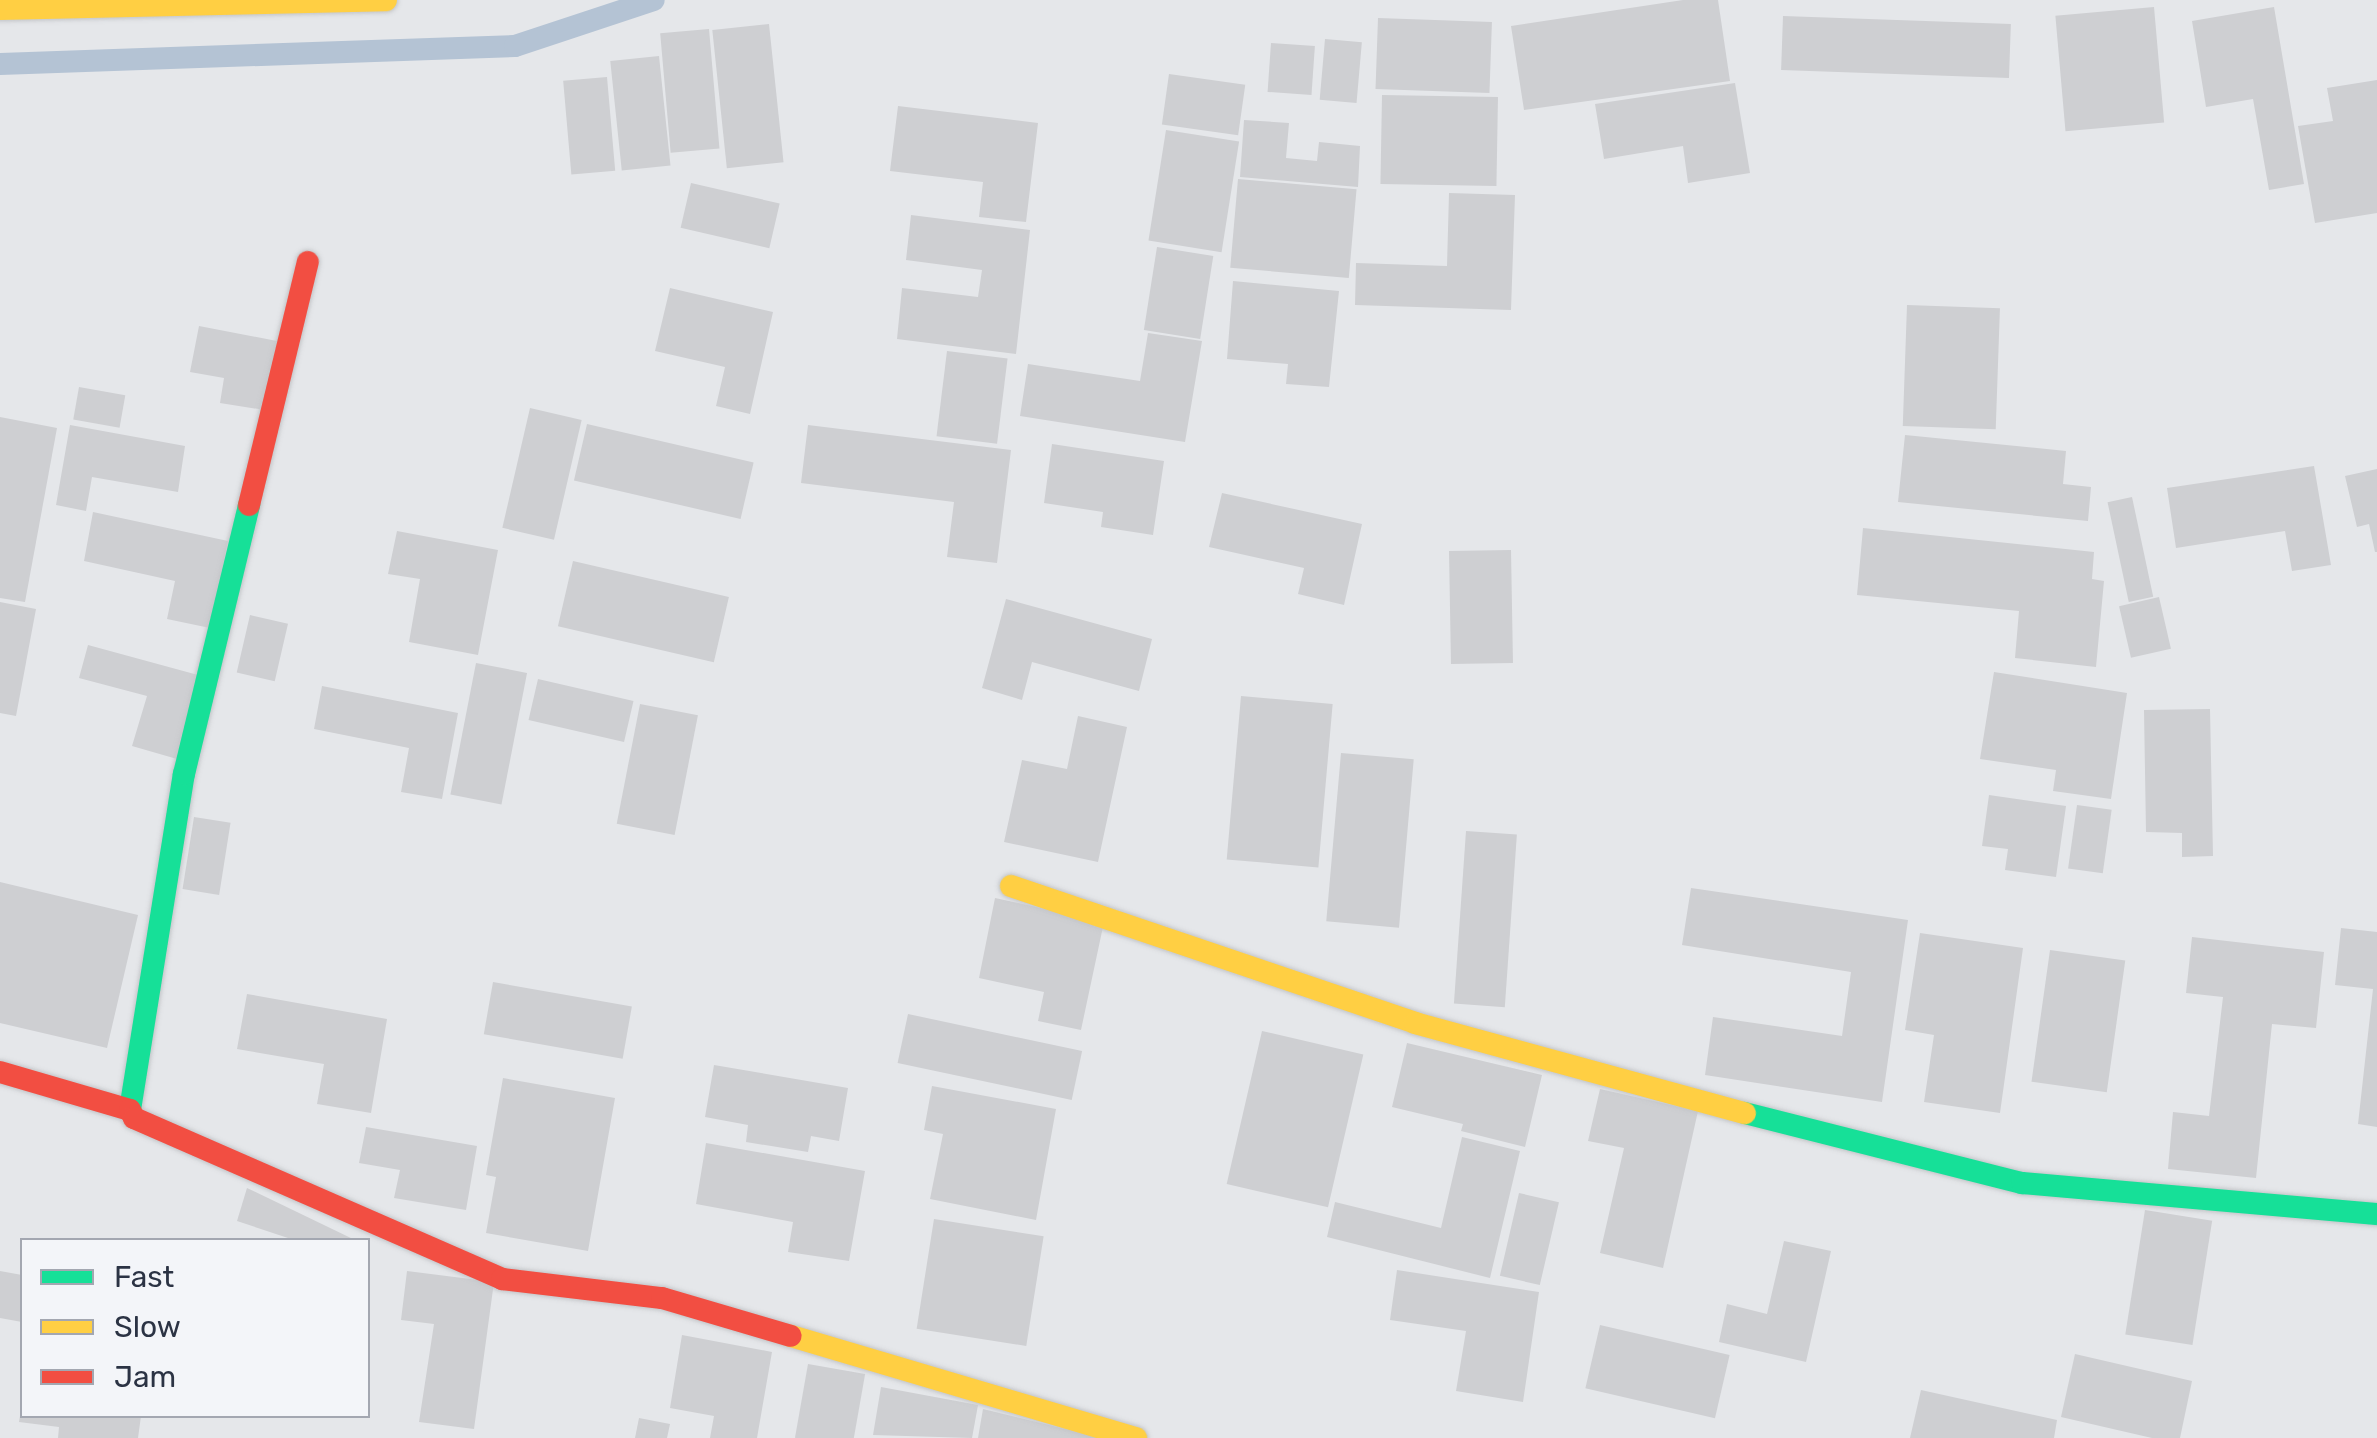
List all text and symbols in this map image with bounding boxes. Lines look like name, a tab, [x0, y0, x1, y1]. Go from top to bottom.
legend	[20, 1238, 370, 1418]
text: Fast	[114, 1259, 174, 1295]
text: Slow	[114, 1309, 181, 1345]
text: Jam	[114, 1359, 176, 1395]

